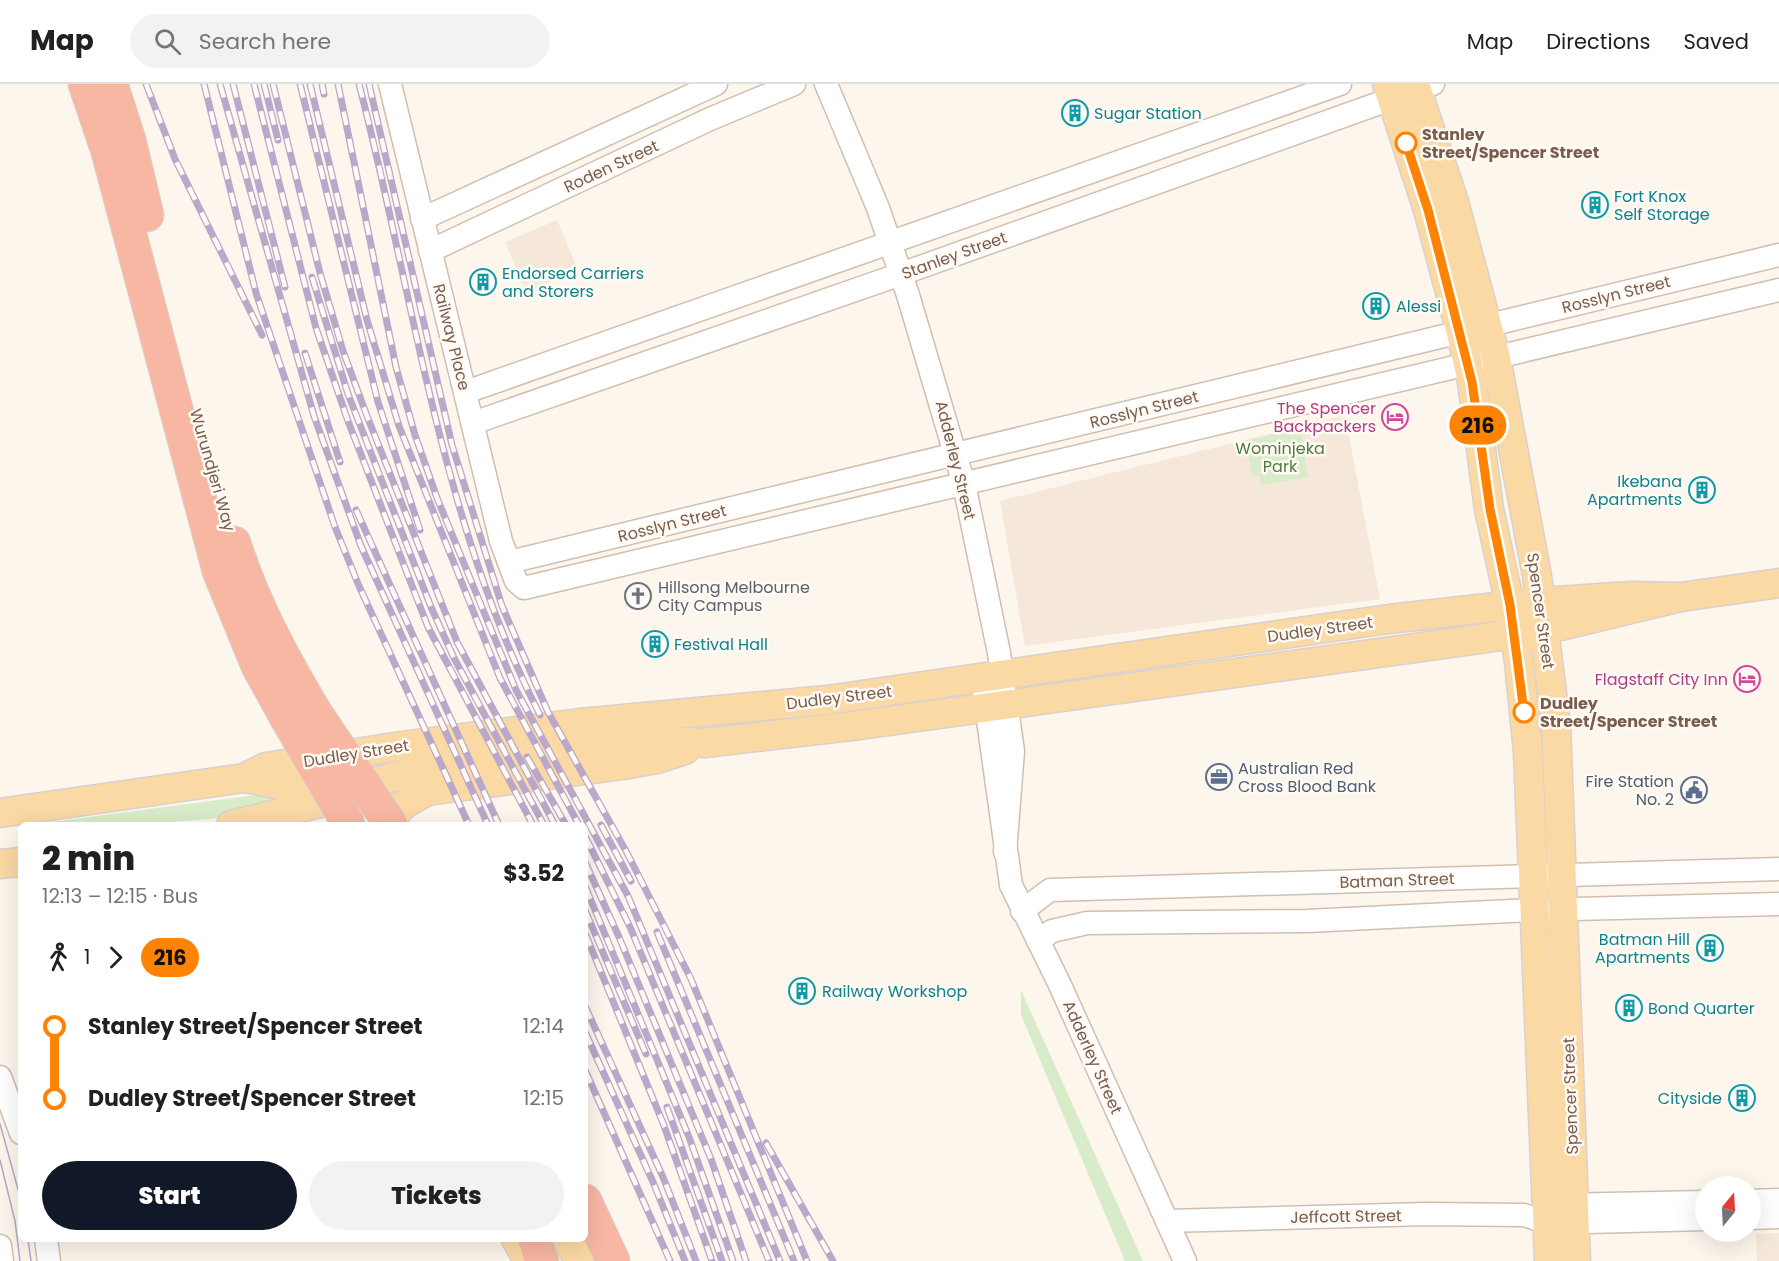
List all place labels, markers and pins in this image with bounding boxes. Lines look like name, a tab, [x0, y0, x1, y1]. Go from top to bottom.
building icon: Sugar Station	[1060, 98, 1090, 128]
place label: Sugar Station	[1094, 102, 1202, 125]
place label: Stanley Street/Spencer Street	[1422, 123, 1599, 164]
marker: Stanley Street/Spencer Street	[1395, 132, 1417, 154]
place label: Fort Knox Self Storage	[1614, 185, 1710, 226]
building icon: Fort Knox Self Storage	[1580, 190, 1610, 220]
place label: Endorsed Carriers and Storers	[502, 262, 644, 303]
building icon: Endorsed Carriers and Storers	[468, 267, 498, 297]
building icon: Alessi	[1361, 291, 1391, 321]
place label: Alessi	[1396, 295, 1441, 318]
place label: The Spencer Backpackers	[1274, 397, 1376, 438]
hotel icon: The Spencer Backpackers	[1380, 402, 1410, 432]
place label: Ikebana Apartments	[1587, 470, 1682, 511]
building icon: Ikebana Apartments	[1687, 475, 1717, 505]
place label: Hillsong Melbourne City Campus	[658, 576, 810, 617]
church icon: Hillsong Melbourne City Campus	[623, 581, 653, 611]
building icon: Festival Hall	[640, 629, 670, 659]
place label: Festival Hall	[674, 633, 768, 656]
hotel icon: Flagstaff City Inn	[1732, 664, 1762, 694]
place label: Flagstaff City Inn	[1595, 668, 1728, 691]
place label: Dudley Street/Spencer Street	[1540, 692, 1717, 733]
marker: Dudley Street/Spencer Street	[1513, 701, 1535, 723]
place label: Australian Red Cross Blood Bank	[1238, 757, 1377, 798]
office icon: Australian Red Cross Blood Bank	[1204, 762, 1234, 792]
place label: Fire Station No. 2	[1586, 770, 1674, 811]
public building icon: Fire Station No. 2	[1679, 775, 1709, 805]
place label: Batman Hill Apartments	[1595, 928, 1690, 969]
building icon: Batman Hill Apartments	[1695, 933, 1725, 963]
building icon: Railway Workshop	[787, 976, 817, 1006]
place label: Railway Workshop	[822, 980, 968, 1003]
building icon: Bond Quarter	[1614, 993, 1644, 1023]
place label: Bond Quarter	[1648, 997, 1755, 1020]
building icon: Cityside	[1727, 1083, 1757, 1113]
place label: Cityside	[1658, 1087, 1722, 1110]

